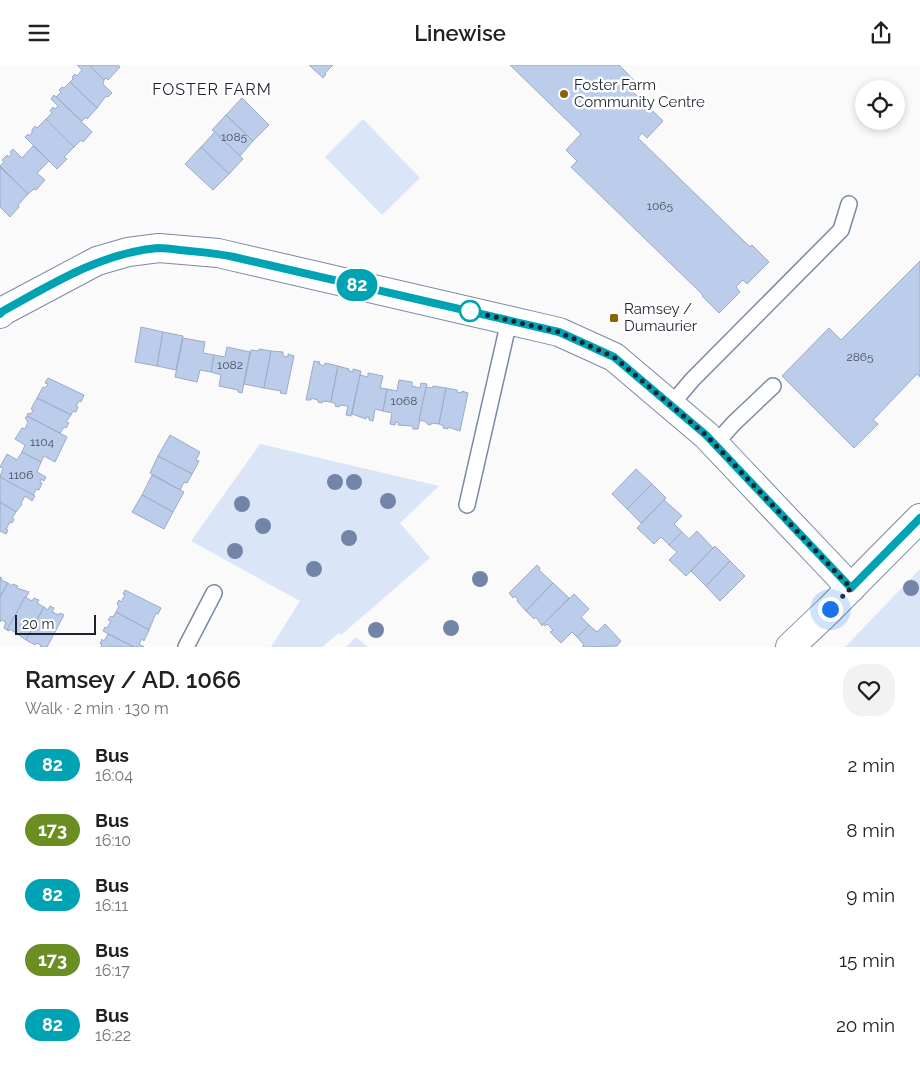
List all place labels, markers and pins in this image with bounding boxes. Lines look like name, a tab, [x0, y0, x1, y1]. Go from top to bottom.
place label: Foster Farm Community Centre	[574, 76, 705, 111]
marker: Foster Farm Community Centre	[558, 88, 570, 100]
unlabelled marker	[459, 300, 481, 322]
place label: Ramsey / Dumaurier	[624, 300, 698, 335]
marker: Ramsey / Dumaurier	[608, 312, 620, 324]

